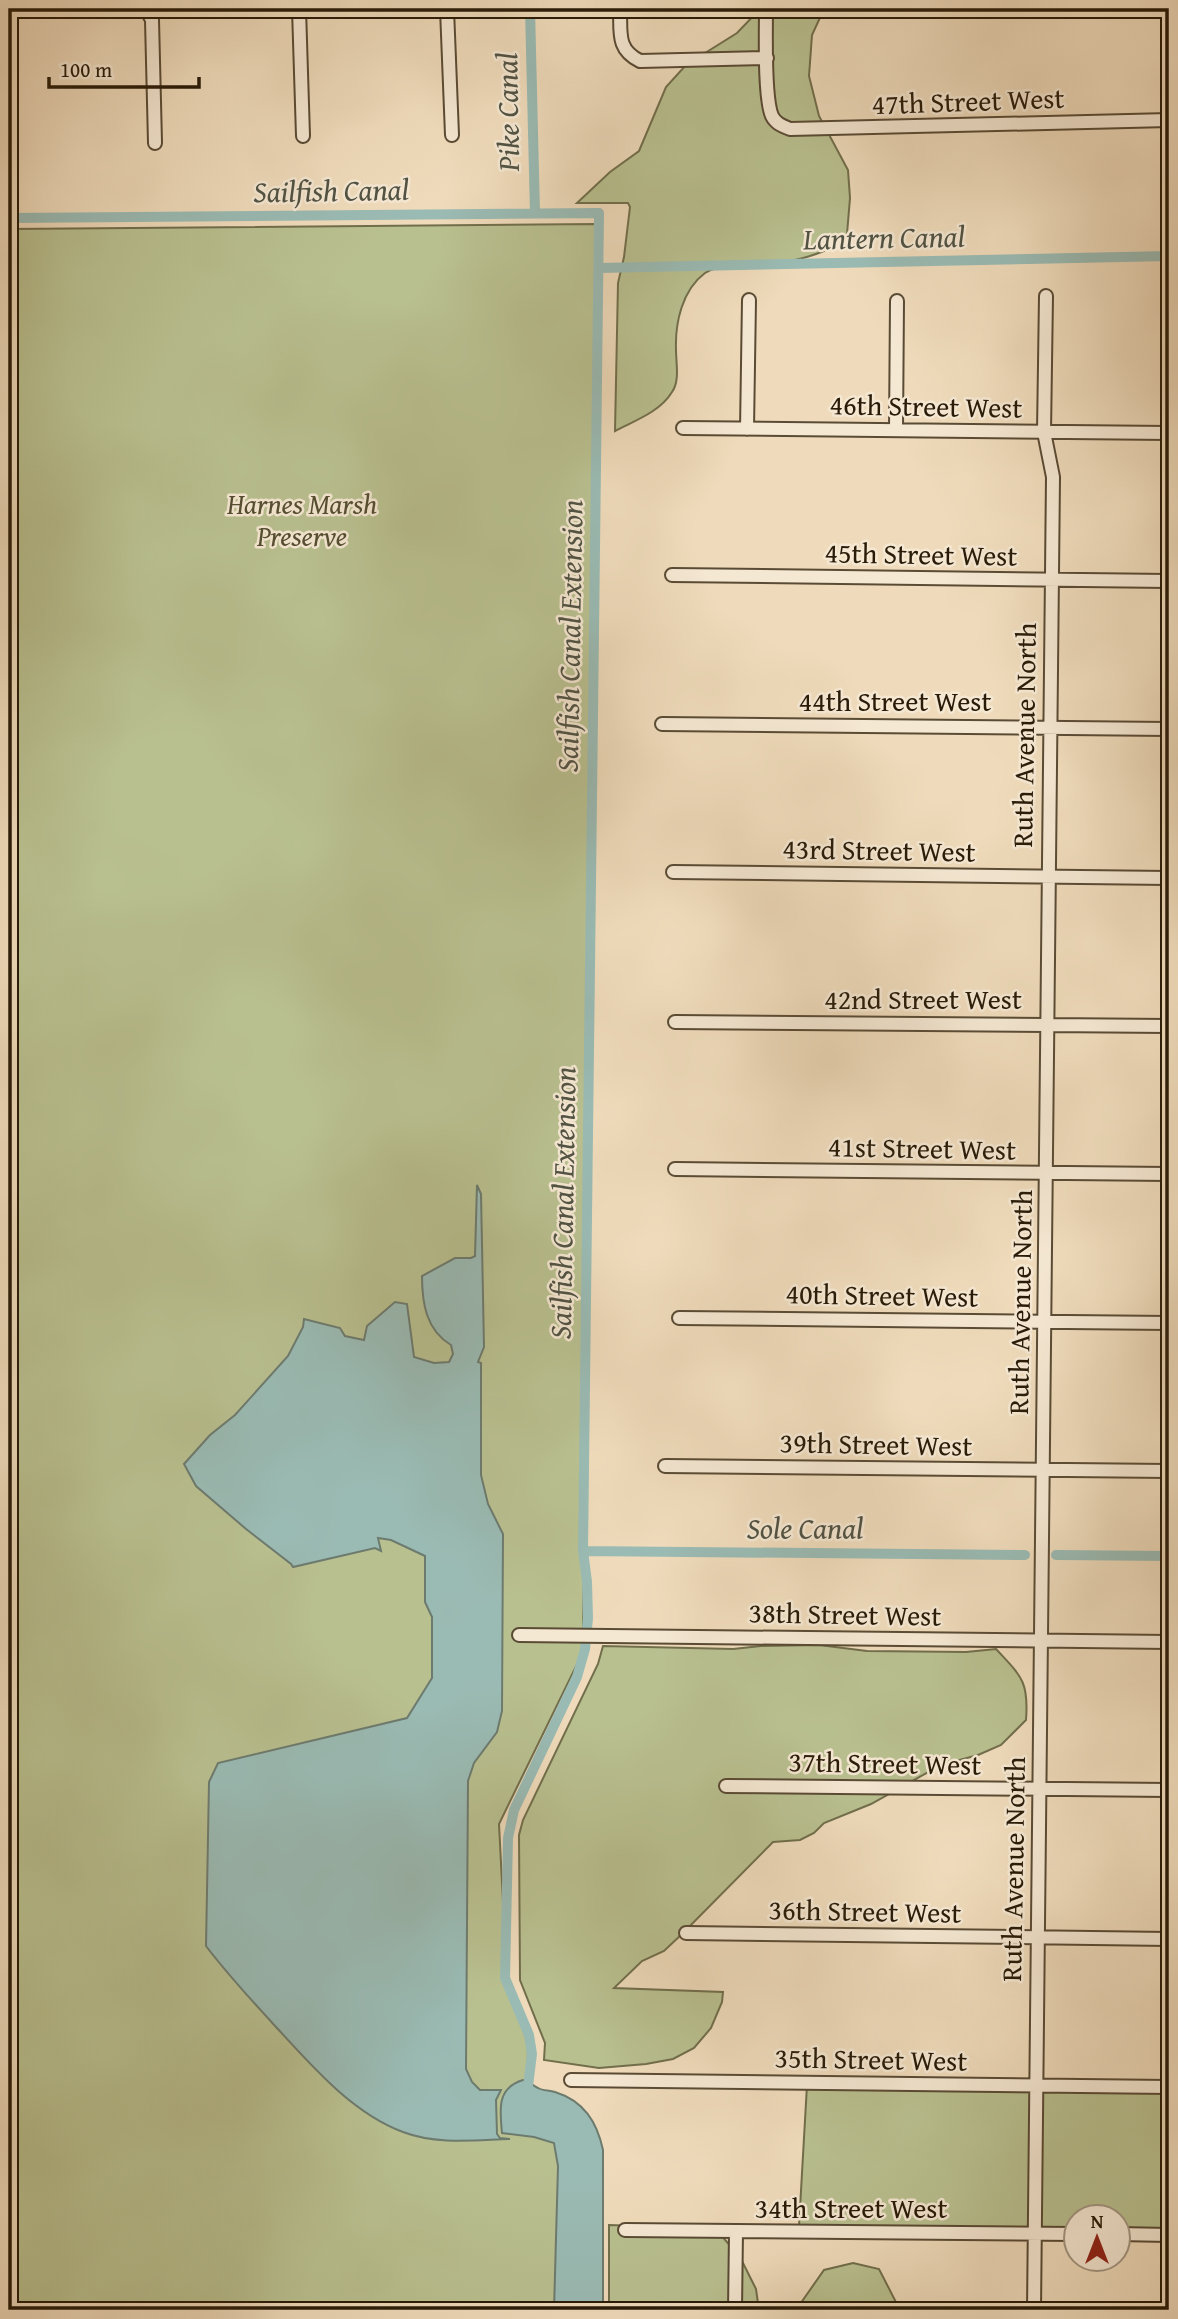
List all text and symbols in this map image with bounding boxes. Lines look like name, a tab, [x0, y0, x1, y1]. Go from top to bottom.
scale bar	[49, 46, 200, 90]
water label: Pike Canal	[484, 52, 530, 173]
text: 100 m	[60, 54, 112, 85]
street label: 47th Street West	[871, 77, 1065, 124]
water label: Sailfish Canal	[253, 167, 409, 213]
water label: Lantern Canal	[802, 214, 965, 260]
street label: 46th Street West	[829, 383, 1023, 428]
park label: Harnes Marsh Preserve	[226, 483, 377, 556]
water label: Sailfish Canal Extension	[545, 499, 593, 773]
street label: 45th Street West	[824, 531, 1018, 576]
street label: Ruth Avenue North	[1001, 622, 1046, 848]
street label: 44th Street West	[799, 680, 991, 721]
street label: 43rd Street West	[782, 827, 976, 872]
street label: 42nd Street West	[824, 978, 1022, 1019]
water label: Sailfish Canal Extension	[538, 1066, 586, 1340]
street label: 41st Street West	[828, 1125, 1016, 1170]
street label: Ruth Avenue North	[997, 1189, 1042, 1415]
street label: 40th Street West	[785, 1272, 979, 1317]
street label: 39th Street West	[779, 1421, 973, 1466]
water label: Sole Canal	[747, 1506, 863, 1550]
street label: 38th Street West	[748, 1591, 942, 1636]
street label: 37th Street West	[788, 1740, 982, 1785]
street label: Ruth Avenue North	[990, 1756, 1035, 1982]
street label: 36th Street West	[768, 1888, 962, 1933]
street label: 35th Street West	[774, 2036, 968, 2081]
street label: 34th Street West	[755, 2187, 947, 2228]
north arrow	[1062, 2204, 1132, 2274]
text: N	[1091, 2207, 1104, 2235]

